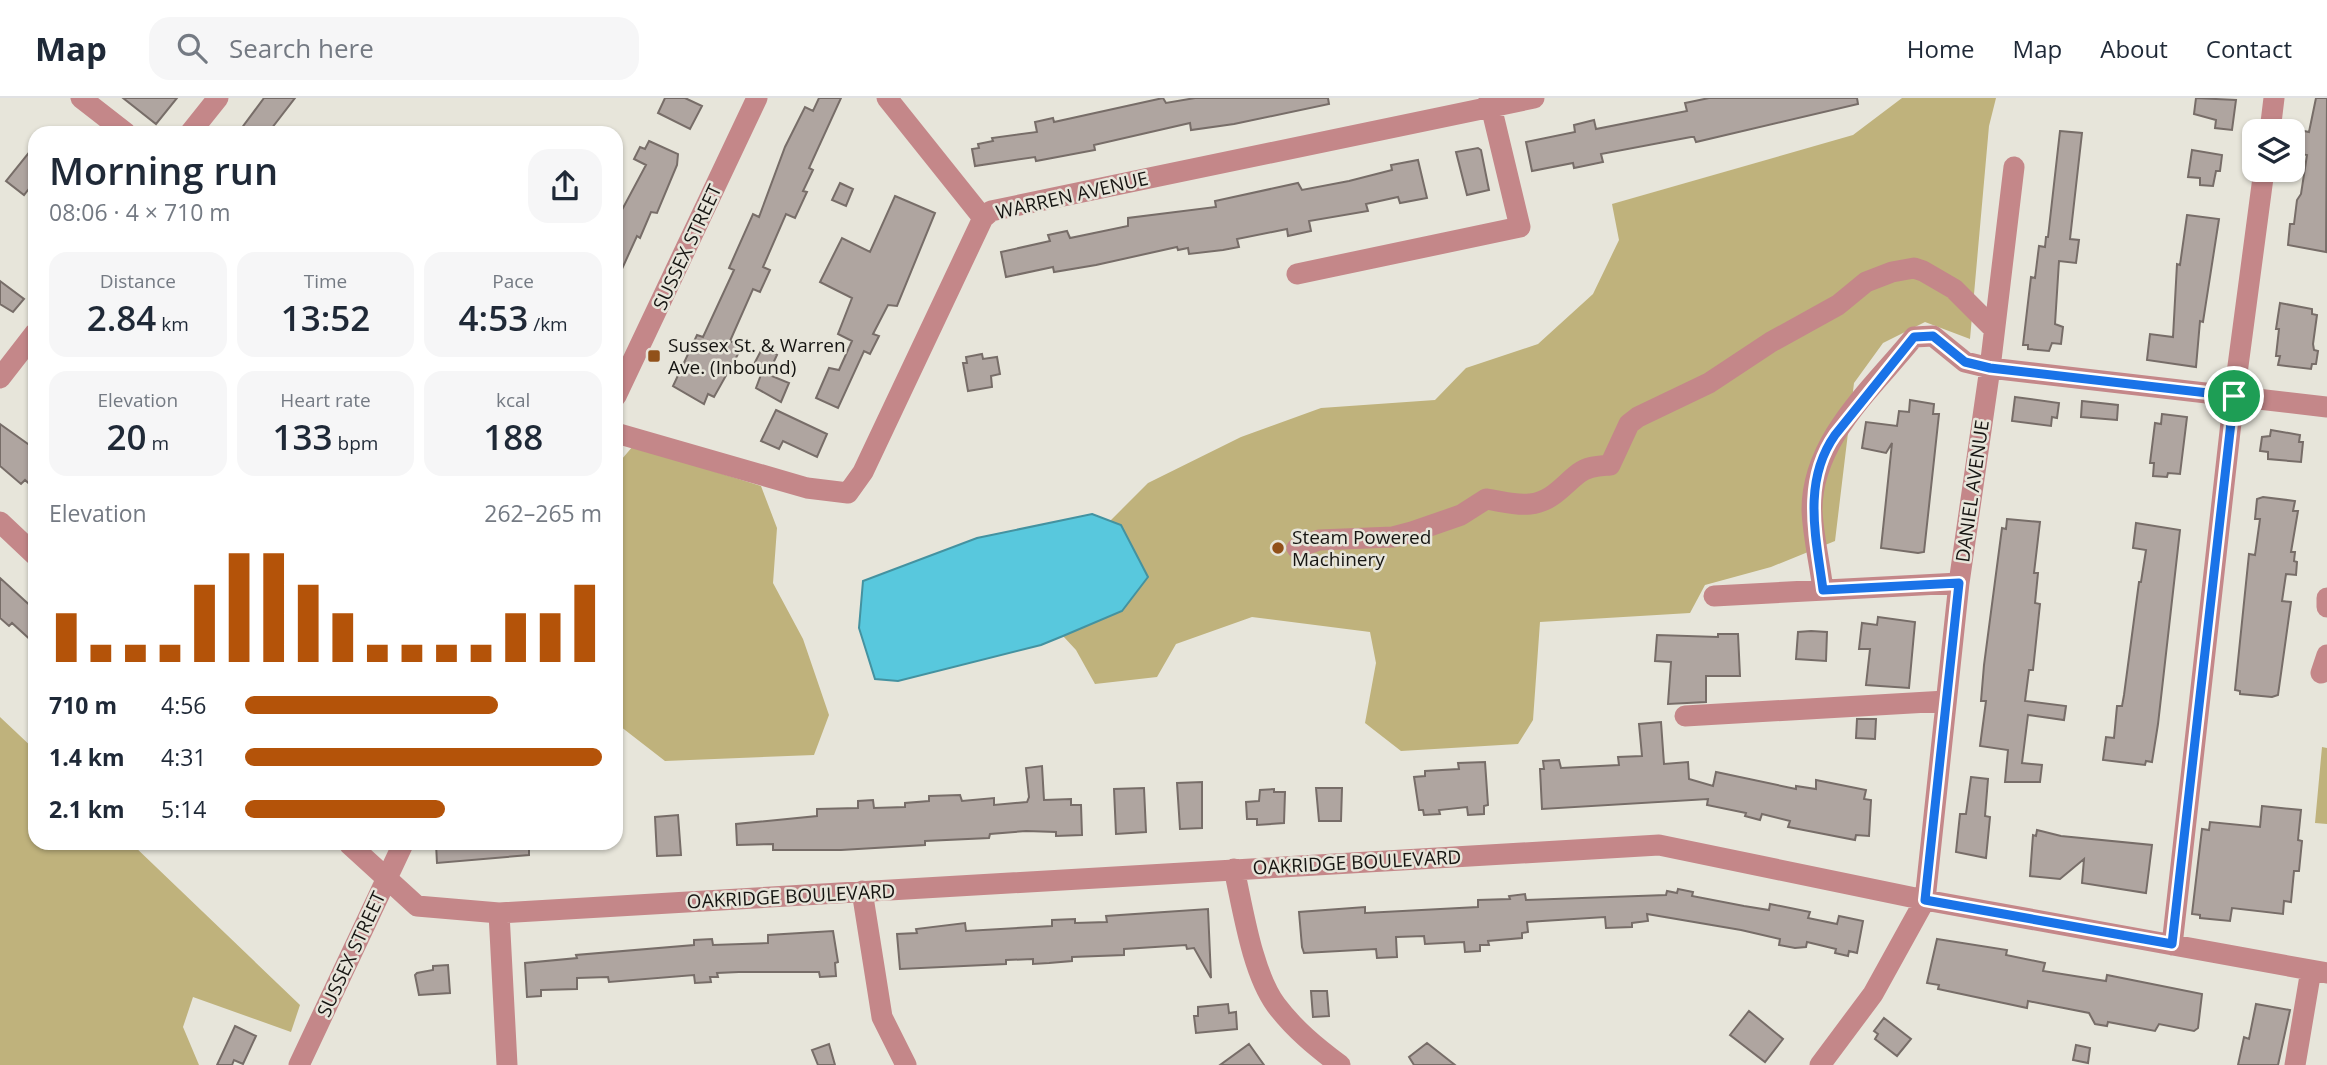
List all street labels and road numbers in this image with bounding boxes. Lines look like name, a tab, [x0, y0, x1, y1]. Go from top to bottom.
street label: WARREN AVENUE	[993, 165, 1151, 225]
street label: SUSSEX STREET	[647, 179, 728, 314]
street label: DANIEL AVENUE	[1949, 418, 1995, 564]
street label: OAKRIDGE BOULEVARD	[1252, 844, 1462, 880]
street label: OAKRIDGE BOULEVARD	[686, 878, 896, 914]
street label: SUSSEX STREET	[311, 886, 392, 1021]

